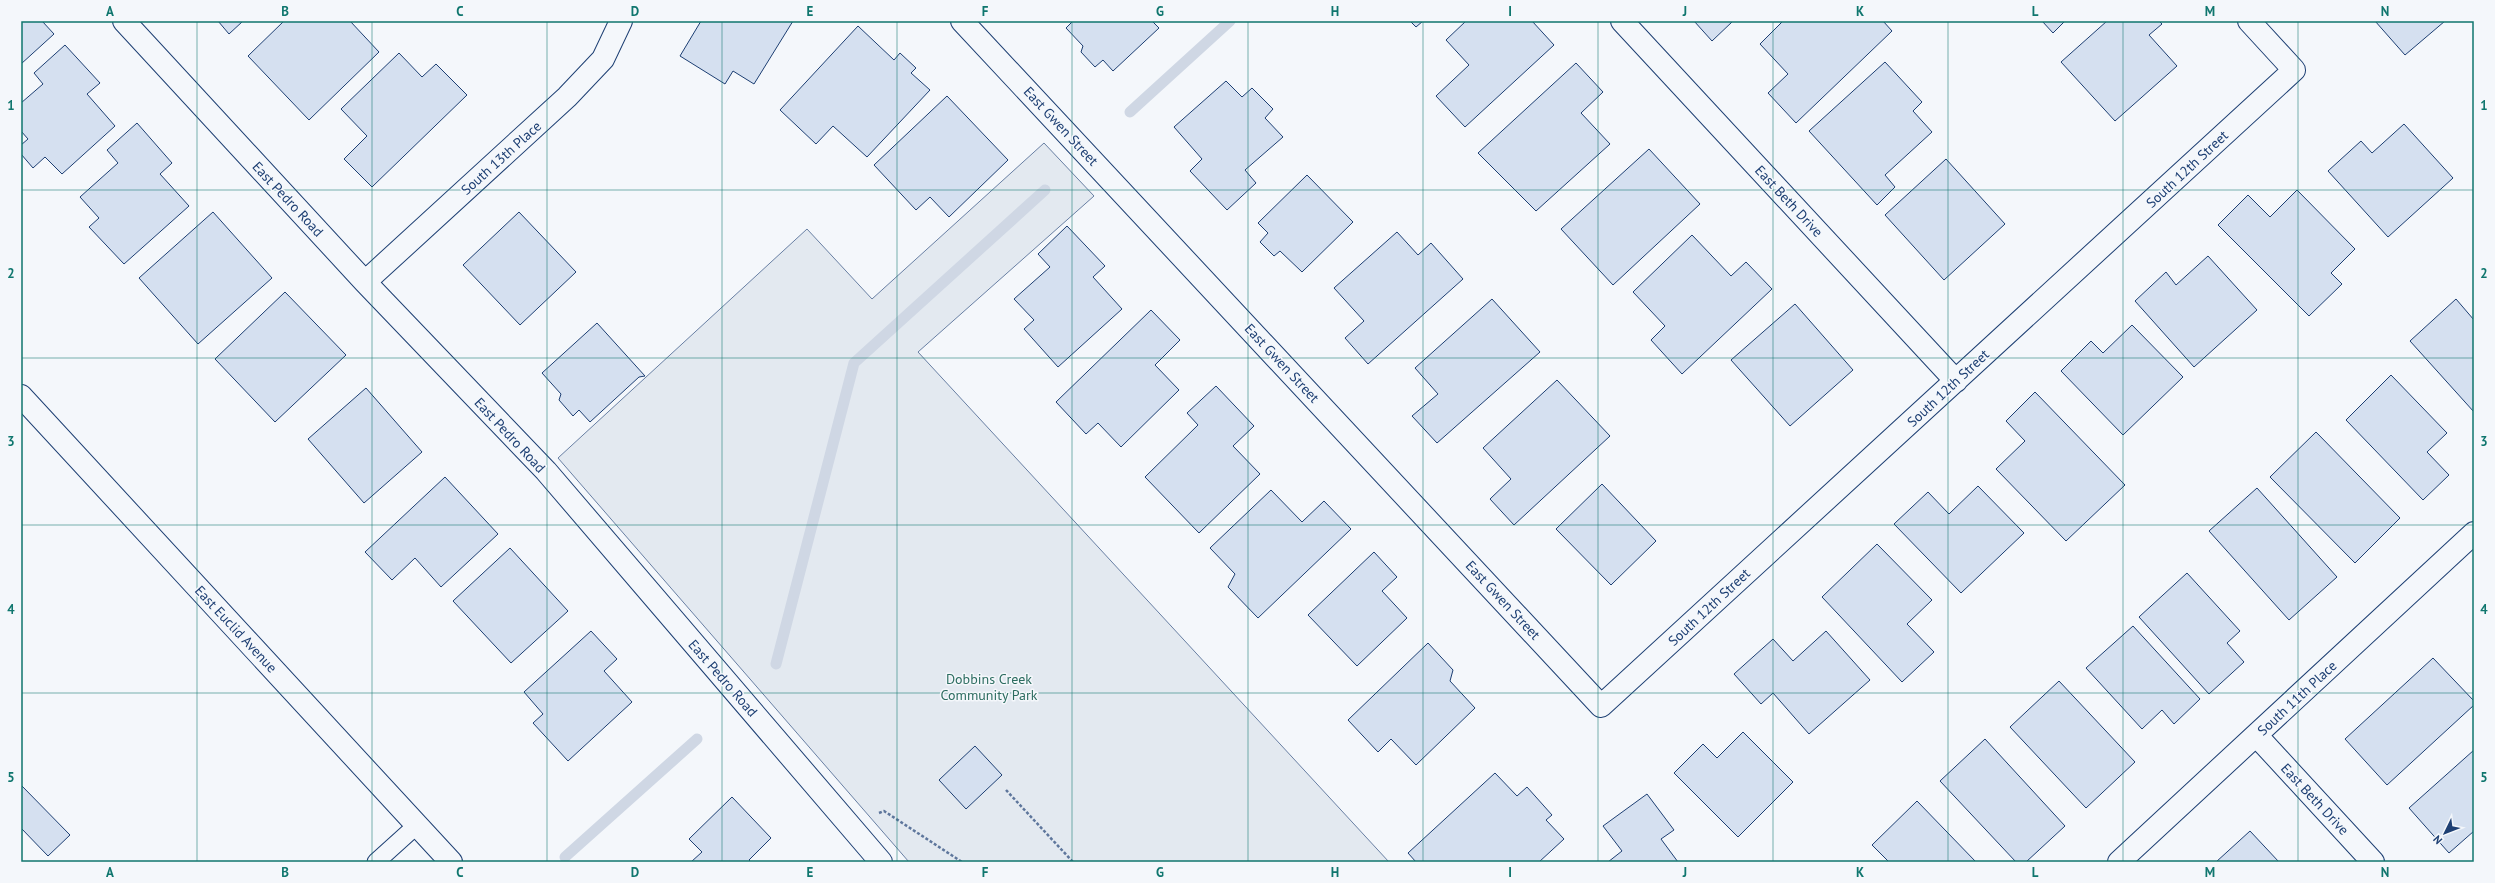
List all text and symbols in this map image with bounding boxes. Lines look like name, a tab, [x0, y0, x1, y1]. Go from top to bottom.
text: A	[106, 3, 114, 20]
text: B	[281, 3, 289, 20]
text: C	[456, 3, 464, 20]
text: D	[631, 3, 639, 20]
text: E	[807, 3, 814, 20]
text: F	[982, 3, 989, 20]
text: G	[1156, 3, 1164, 20]
text: H	[1331, 3, 1339, 20]
text: I	[1508, 3, 1512, 20]
text: J	[1682, 3, 1687, 20]
text: K	[1856, 3, 1864, 20]
text: L	[2032, 3, 2039, 20]
text: M	[2205, 3, 2215, 20]
text: N	[2381, 3, 2389, 20]
street label: East Gwen Street	[1020, 83, 1102, 170]
text: 1	[7, 97, 15, 114]
text: 1	[2480, 97, 2488, 114]
street label: South 13th Place	[457, 117, 545, 199]
street label: South 12th Street	[2142, 126, 2232, 212]
street label: East Pedro Road	[249, 158, 327, 240]
street label: East Beth Drive	[1751, 161, 1827, 241]
text: 2	[7, 265, 15, 282]
text: 2	[2480, 265, 2488, 282]
street label: East Gwen Street	[1241, 320, 1323, 407]
street label: South 12th Street	[1903, 345, 1993, 431]
street label: East Pedro Road	[471, 394, 549, 476]
text: 3	[7, 433, 15, 450]
text: 3	[2480, 433, 2488, 450]
street label: East Gwen Street	[1462, 557, 1544, 644]
street label: South 12th Street	[1664, 564, 1754, 650]
street label: East Euclid Avenue	[191, 582, 281, 676]
text: 4	[7, 601, 15, 618]
text: 4	[2480, 601, 2488, 618]
street label: East Pedro Road	[685, 636, 761, 720]
street label: South 11th Place	[2254, 657, 2340, 739]
park label: Dobbins Creek Community Park	[941, 670, 1038, 704]
street label: East Beth Drive	[2277, 759, 2353, 839]
text: 5	[7, 769, 15, 786]
text: 5	[2480, 769, 2488, 786]
north arrow	[2425, 813, 2465, 853]
text: N	[2430, 832, 2445, 847]
text: A	[106, 864, 114, 881]
text: B	[281, 864, 289, 881]
text: C	[456, 864, 464, 881]
text: D	[631, 864, 639, 881]
text: E	[807, 864, 814, 881]
text: F	[982, 864, 989, 881]
text: G	[1156, 864, 1164, 881]
text: H	[1331, 864, 1339, 881]
text: I	[1508, 864, 1512, 881]
text: J	[1682, 864, 1687, 881]
text: K	[1856, 864, 1864, 881]
text: L	[2032, 864, 2039, 881]
text: M	[2205, 864, 2215, 881]
text: N	[2381, 864, 2389, 881]

